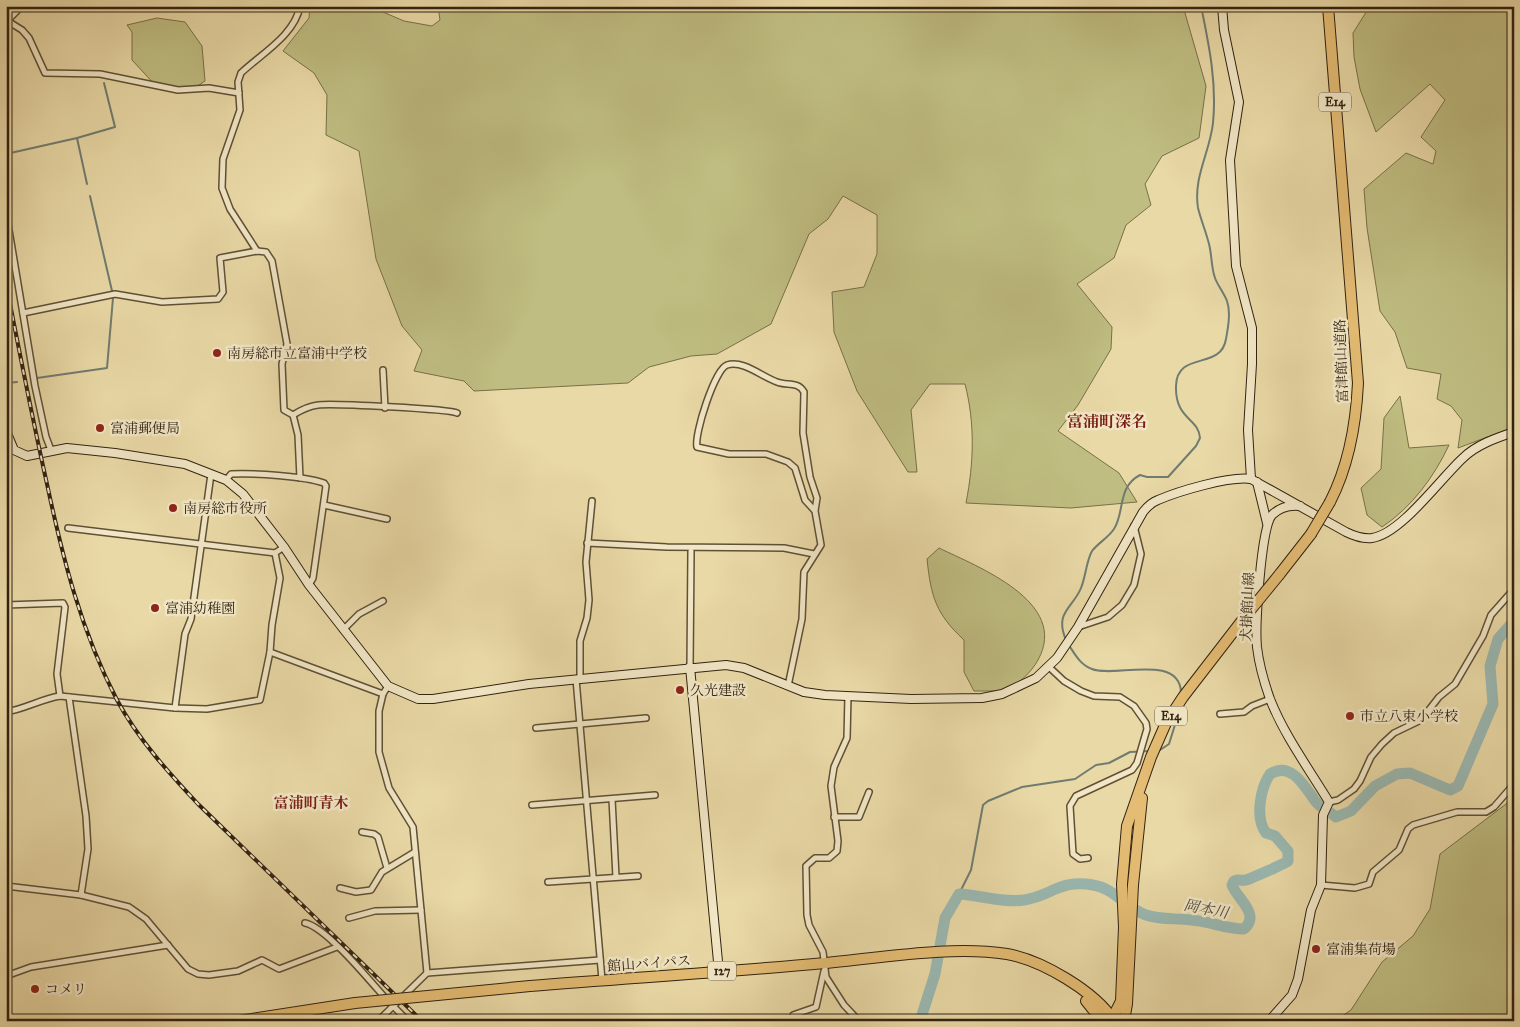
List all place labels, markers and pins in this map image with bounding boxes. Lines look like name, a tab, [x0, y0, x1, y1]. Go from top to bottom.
place label: 南房総市立富浦中学校	[227, 345, 367, 362]
marker: 南房総市立富浦中学校	[211, 347, 223, 359]
place label: 富浦郵便局	[110, 420, 180, 437]
marker: 富浦郵便局	[94, 422, 106, 434]
place label: 南房総市役所	[183, 500, 267, 517]
marker: 南房総市役所	[167, 502, 179, 514]
place label: 富浦幼稚園	[165, 600, 235, 617]
marker: 富浦幼稚園	[149, 602, 161, 614]
place label: 久光建設	[690, 682, 746, 699]
marker: 久光建設	[674, 684, 686, 696]
place label: 市立八束小学校	[1360, 708, 1458, 725]
marker: 市立八束小学校	[1344, 710, 1356, 722]
place label: 富浦集荷場	[1326, 941, 1396, 958]
marker: 富浦集荷場	[1310, 943, 1322, 955]
place label: コメリ	[45, 981, 87, 998]
marker: コメリ	[29, 983, 41, 995]

